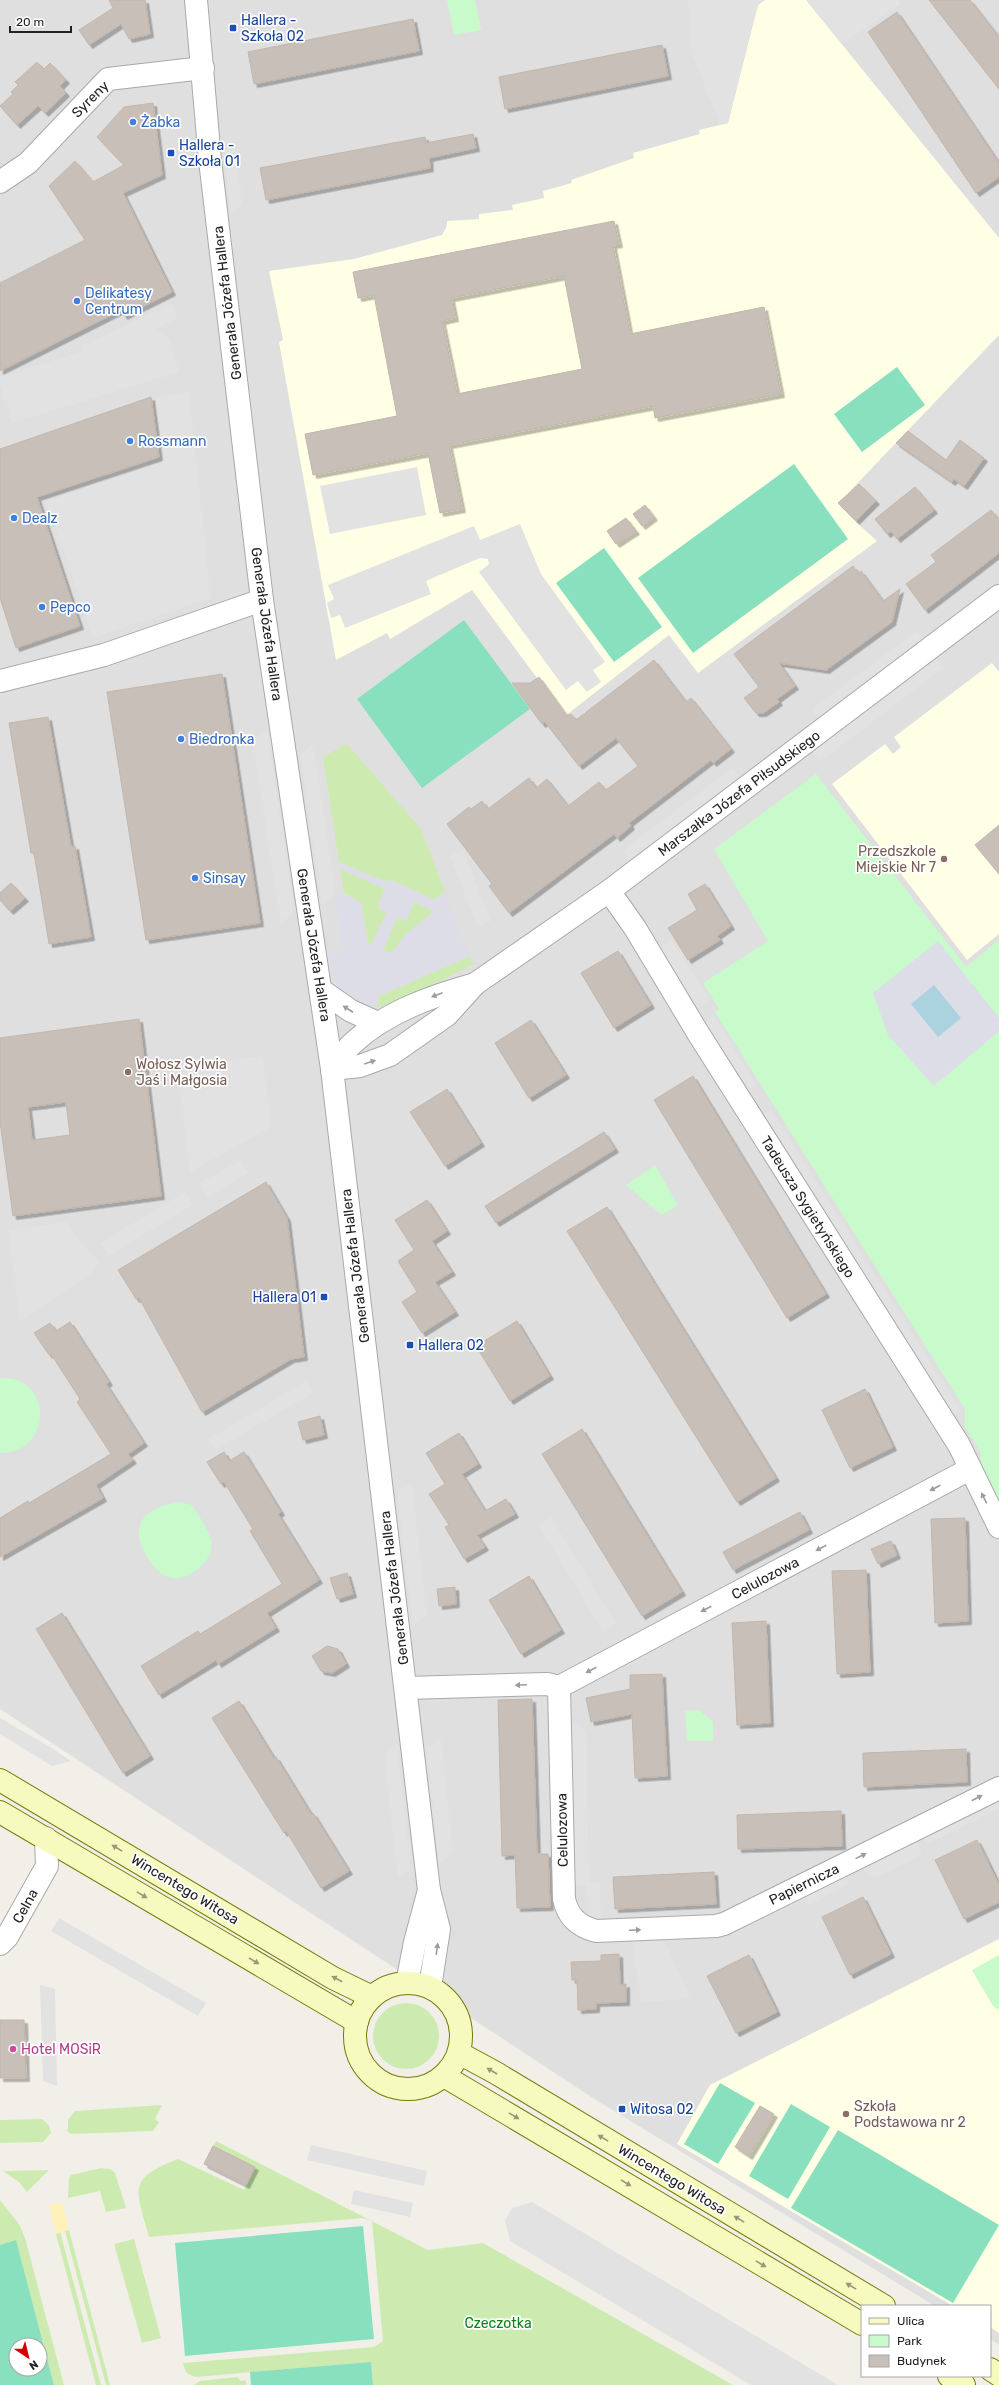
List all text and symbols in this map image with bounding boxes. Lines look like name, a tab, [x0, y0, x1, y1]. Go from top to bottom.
scale bar	[10, 8, 71, 34]
place label: Hallera - Szkoła 02	[241, 12, 304, 45]
text: 20 m	[16, 15, 44, 29]
marker: Hallera - Szkoła 02	[228, 23, 238, 33]
street label: Syreny	[68, 77, 113, 121]
place label: Żabka	[141, 114, 180, 131]
marker: Żabka	[128, 117, 138, 127]
place label: Hallera - Szkoła 01	[179, 137, 240, 170]
marker: Hallera - Szkoła 01	[166, 148, 176, 158]
street label: Generała Józefa Hallera	[210, 225, 245, 381]
place label: Delikatesy Centrum	[85, 285, 152, 318]
marker: Delikatesy Centrum	[72, 296, 82, 306]
place label: Rossmann	[138, 433, 207, 450]
marker: Rossmann	[125, 436, 135, 446]
place label: Dealz	[22, 510, 58, 527]
marker: Dealz	[9, 513, 19, 523]
street label: Generała Józefa Hallera	[247, 546, 286, 702]
place label: Pepco	[50, 599, 91, 616]
marker: Pepco	[37, 602, 47, 612]
street label: Marszałka Józefa Piłsudskiego	[655, 727, 824, 860]
place label: Biedronka	[189, 731, 254, 748]
marker: Biedronka	[176, 734, 186, 744]
place label: Przedszkole Miejskie Nr 7	[856, 843, 936, 876]
marker: Przedszkole Miejskie Nr 7	[939, 854, 949, 864]
street label: Generała Józefa Hallera	[293, 867, 334, 1023]
place label: Sinsay	[203, 870, 246, 887]
marker: Sinsay	[190, 873, 200, 883]
one-way arrow	[431, 993, 443, 999]
one-way arrow	[343, 1005, 353, 1013]
place label: Wołosz Sylwia Jaś i Małgosia	[136, 1056, 227, 1089]
one-way arrow	[364, 1059, 376, 1065]
marker: Wołosz Sylwia Jaś i Małgosia	[123, 1067, 133, 1077]
street label: Tadeusza Sygietyńskiego	[757, 1133, 858, 1281]
street label: Generała Józefa Hallera	[338, 1188, 373, 1344]
place label: Hallera 01	[252, 1289, 316, 1306]
marker: Hallera 01	[319, 1292, 329, 1302]
place label: Hallera 02	[418, 1337, 484, 1354]
marker: Hallera 02	[405, 1340, 415, 1350]
one-way arrow	[930, 1484, 941, 1491]
one-way arrow	[981, 1492, 988, 1504]
street label: Generała Józefa Hallera	[377, 1510, 412, 1666]
one-way arrow	[815, 1545, 826, 1552]
street label: Celulozowa	[729, 1554, 802, 1603]
one-way arrow	[700, 1606, 711, 1613]
one-way arrow	[585, 1667, 597, 1674]
one-way arrow	[515, 1681, 527, 1688]
street label: Celulozowa	[553, 1793, 572, 1867]
one-way arrow	[971, 1795, 983, 1802]
one-way arrow	[111, 1845, 123, 1852]
street label: Wincentego Witosa	[128, 1850, 242, 1928]
one-way arrow	[855, 1853, 867, 1859]
street label: Papiernicza	[766, 1860, 842, 1909]
street label: Celna	[9, 1886, 42, 1926]
one-way arrow	[136, 1892, 148, 1899]
one-way arrow	[629, 1926, 641, 1933]
one-way arrow	[434, 1943, 440, 1955]
one-way arrow	[248, 1958, 260, 1965]
one-way arrow	[331, 1976, 343, 1983]
place label: Hotel MOSiR	[21, 2041, 101, 2058]
marker: Hotel MOSiR	[8, 2044, 18, 2054]
one-way arrow	[486, 2067, 498, 2074]
place label: Szkoła Podstawowa nr 2	[854, 2098, 966, 2131]
place label: Witosa 02	[630, 2101, 694, 2118]
marker: Witosa 02	[617, 2104, 627, 2114]
marker: Szkoła Podstawowa nr 2	[841, 2109, 851, 2119]
one-way arrow	[508, 2113, 520, 2120]
one-way arrow	[597, 2135, 609, 2142]
street label: Wincentego Witosa	[615, 2140, 729, 2218]
one-way arrow	[620, 2179, 632, 2186]
one-way arrow	[733, 2216, 745, 2223]
one-way arrow	[756, 2260, 766, 2268]
one-way arrow	[846, 2282, 856, 2290]
legend	[861, 2305, 991, 2377]
text: Ulica	[897, 2314, 924, 2328]
park label: Czeczotka	[464, 2315, 532, 2332]
text: Park	[897, 2334, 923, 2348]
north arrow	[8, 2337, 48, 2377]
text: Budynek	[897, 2354, 947, 2368]
text: N	[26, 2357, 40, 2372]

